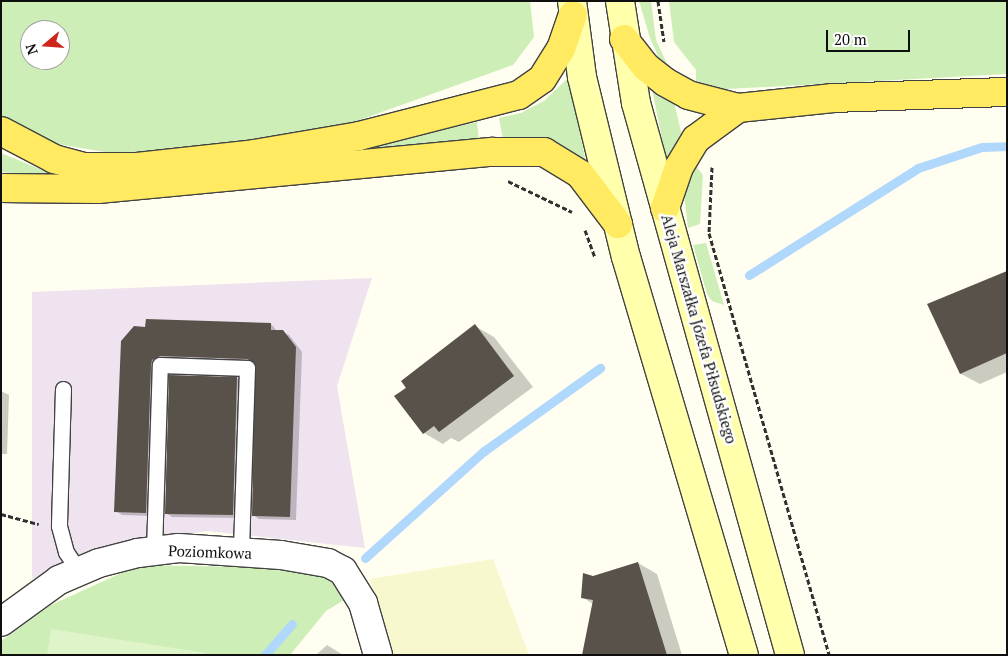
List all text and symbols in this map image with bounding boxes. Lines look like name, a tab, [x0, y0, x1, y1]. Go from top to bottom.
north arrow	[20, 20, 70, 70]
scale bar	[828, 20, 912, 52]
text: 20 m	[834, 29, 867, 49]
text: N	[21, 41, 42, 57]
street label: Aleja Marszałka Józefa Piłsudskiego	[658, 212, 740, 446]
street label: Poziomkowa	[168, 542, 252, 562]

